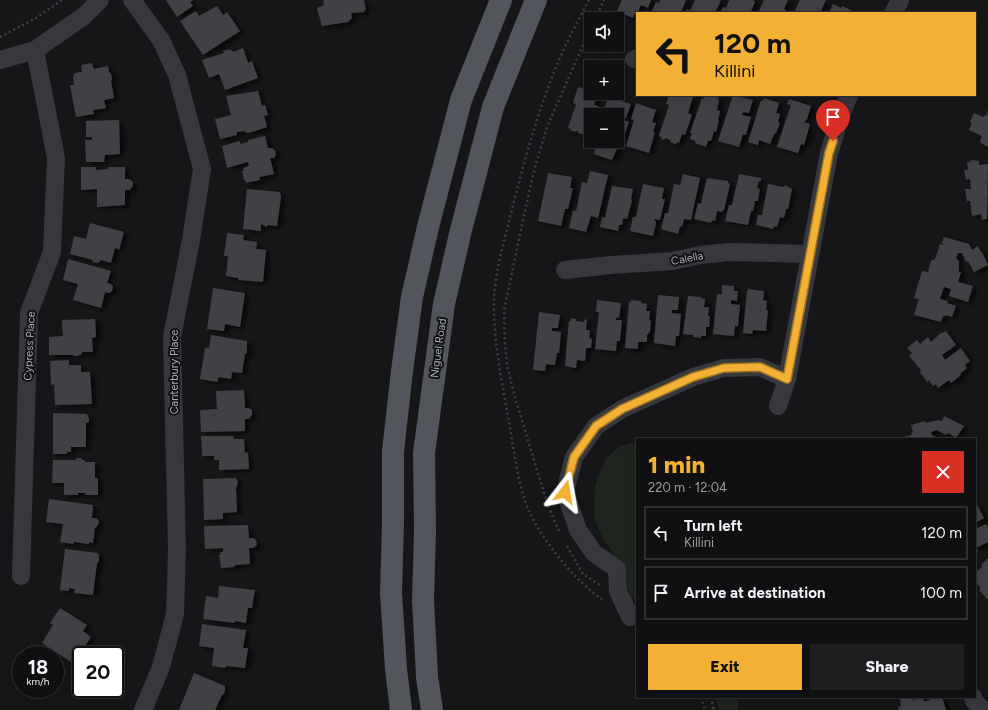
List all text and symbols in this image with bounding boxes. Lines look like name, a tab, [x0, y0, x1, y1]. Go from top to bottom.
map controls	[584, 12, 624, 148]
button: sound	[584, 12, 624, 52]
text: 120 m	[714, 26, 791, 60]
icon: left	[648, 28, 700, 80]
button: +	[584, 60, 624, 100]
text: Killini	[714, 60, 755, 82]
pin	[816, 100, 850, 141]
icon: arrive	[822, 106, 844, 128]
button: −	[584, 108, 624, 148]
street label: Calella	[670, 249, 704, 268]
street label: Cypress Place	[21, 311, 38, 381]
street label: Niguel Road	[428, 317, 449, 379]
street label: Canterbury Place	[168, 330, 181, 414]
text: 1 min	[648, 450, 705, 479]
button: close	[922, 451, 964, 493]
position arrow	[544, 471, 586, 513]
text: 220 m · 12:04	[648, 480, 727, 495]
text: Turn left	[684, 517, 742, 535]
icon: left	[650, 522, 672, 544]
text: 120 m	[921, 524, 962, 542]
text: Killini	[684, 535, 714, 550]
icon: arrive	[650, 582, 672, 604]
text: Arrive at destination	[684, 584, 825, 602]
text: 100 m	[920, 584, 962, 602]
button: Exit	[648, 644, 802, 690]
button: Share	[810, 644, 964, 690]
speed limit sign: 20	[72, 646, 124, 698]
text: 18	[28, 655, 48, 679]
text: km/h	[27, 675, 49, 688]

